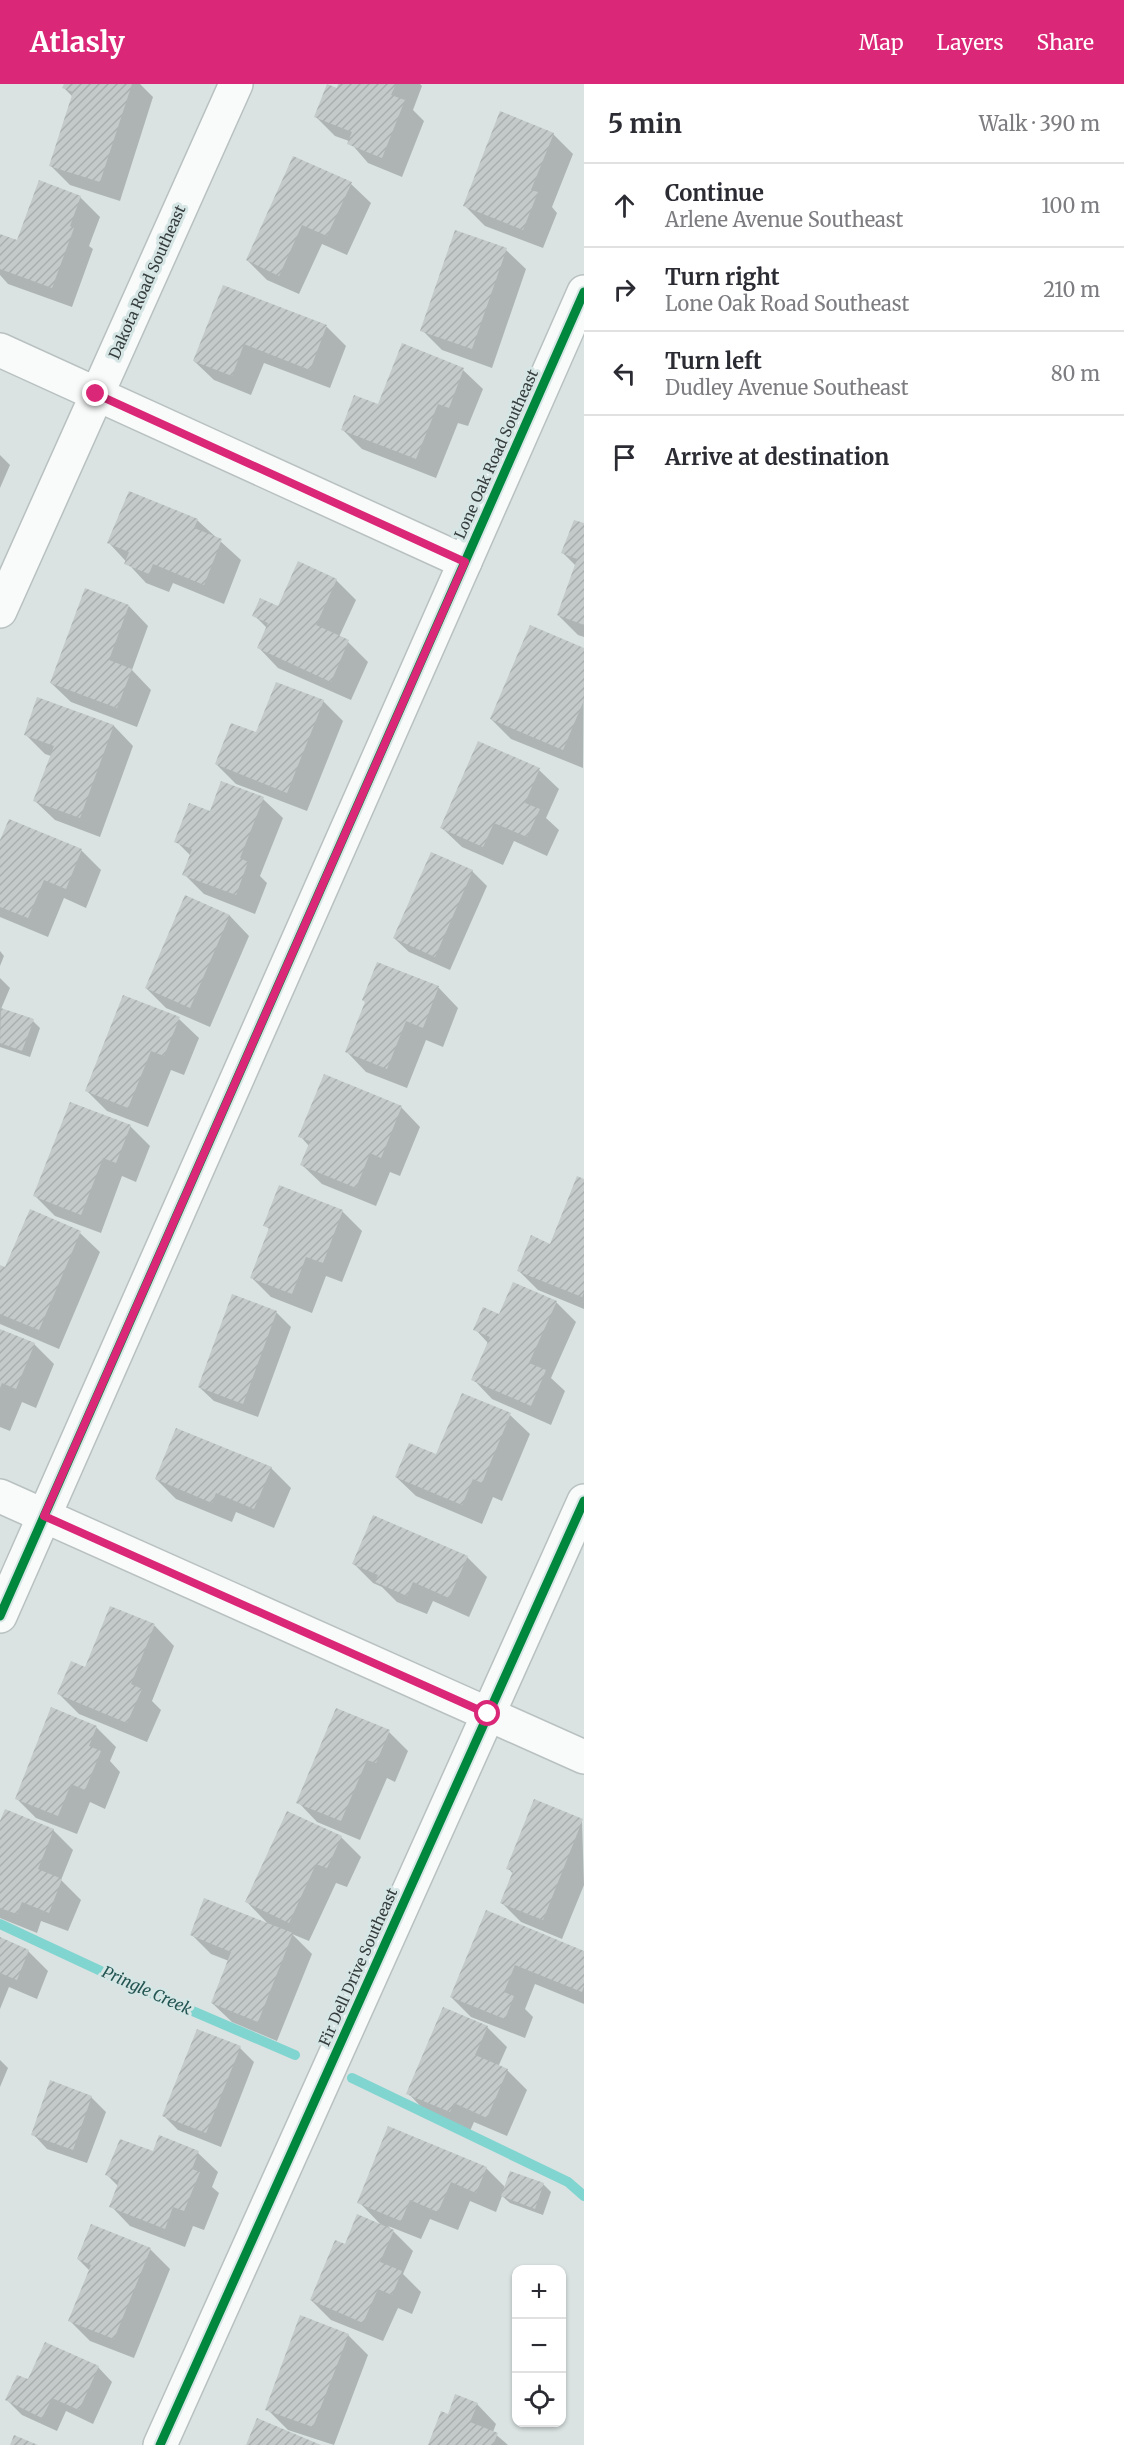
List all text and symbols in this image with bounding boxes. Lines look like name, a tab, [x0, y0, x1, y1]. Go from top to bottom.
text: Atlasly	[30, 24, 125, 60]
text: Map	[859, 29, 904, 56]
text: Layers	[937, 29, 1004, 56]
text: Share	[1037, 29, 1094, 56]
text: 5 min	[608, 107, 682, 140]
text: Walk · 390 m	[979, 111, 1100, 136]
text: Continue	[665, 179, 764, 207]
icon: ahead	[608, 189, 641, 222]
text: 100 m	[1041, 193, 1100, 218]
street label: Dakota Road Southeast	[104, 202, 190, 362]
text: Arlene Avenue Southeast	[665, 207, 903, 232]
text: Turn right	[665, 263, 779, 291]
icon: right	[608, 273, 641, 306]
text: 210 m	[1043, 277, 1100, 302]
text: Lone Oak Road Southeast	[665, 291, 909, 316]
text: Turn left	[665, 347, 762, 375]
icon: left	[608, 357, 641, 390]
text: 80 m	[1051, 361, 1100, 386]
street label: Lone Oak Road Southeast	[450, 366, 542, 542]
text: Dudley Avenue Southeast	[665, 375, 909, 400]
route end	[82, 380, 108, 406]
icon: arrive	[608, 441, 641, 474]
text: Arrive at destination	[665, 443, 889, 471]
route start	[474, 1700, 500, 1726]
street label: Fir Dell Drive Southeast	[315, 1885, 401, 2049]
water label: Pringle Creek	[99, 1961, 195, 2019]
map controls	[512, 2265, 566, 2427]
button: +	[512, 2265, 566, 2319]
button: −	[512, 2319, 566, 2373]
button: locate	[512, 2373, 566, 2427]

